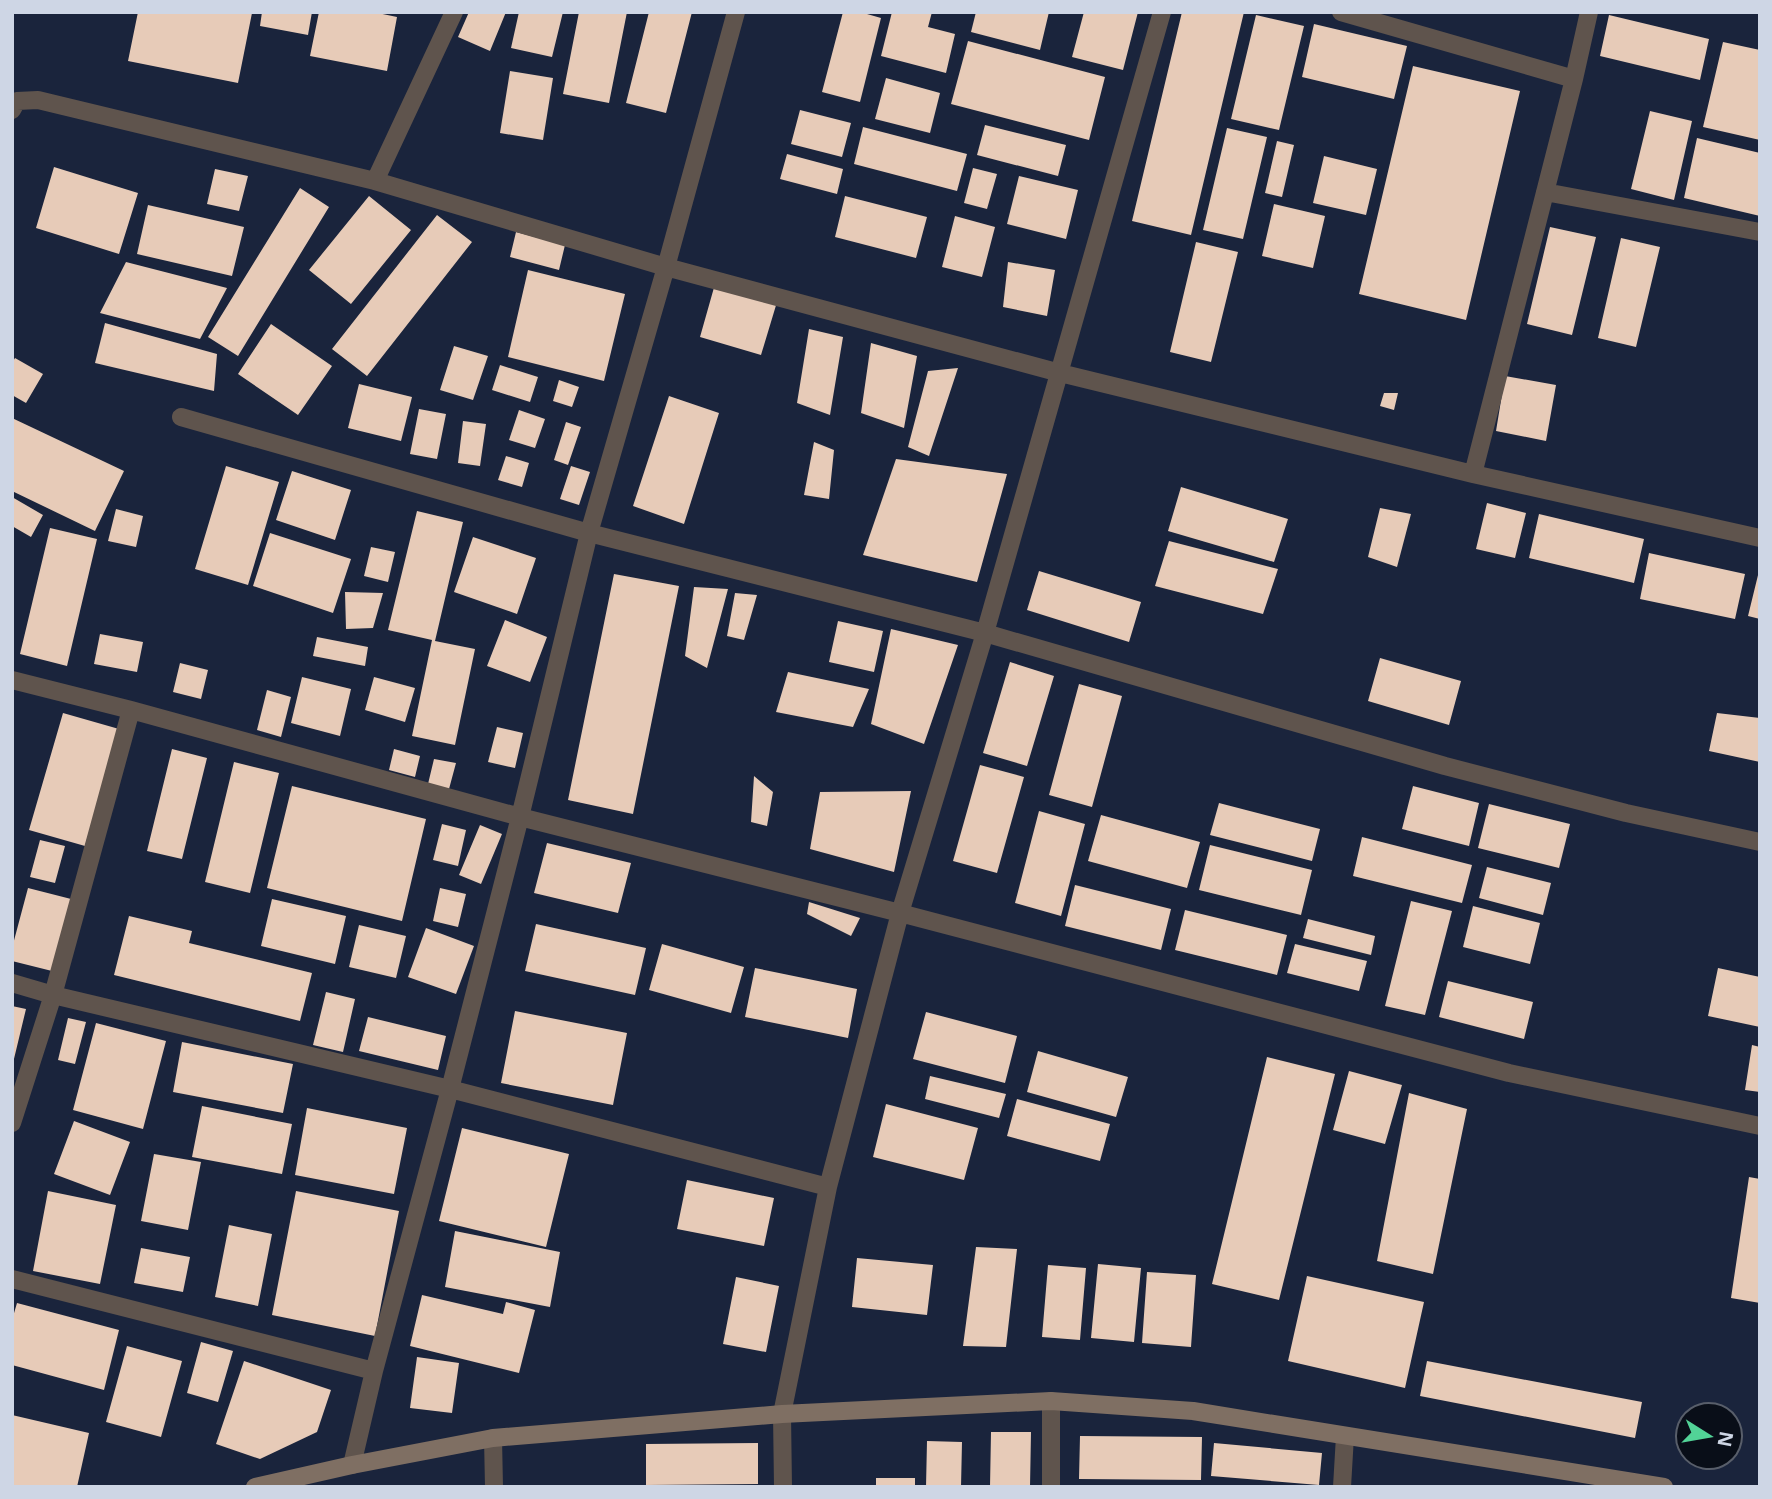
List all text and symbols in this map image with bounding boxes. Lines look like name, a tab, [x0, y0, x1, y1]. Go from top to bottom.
north arrow	[1674, 1401, 1744, 1471]
text: N	[1711, 1429, 1740, 1449]

